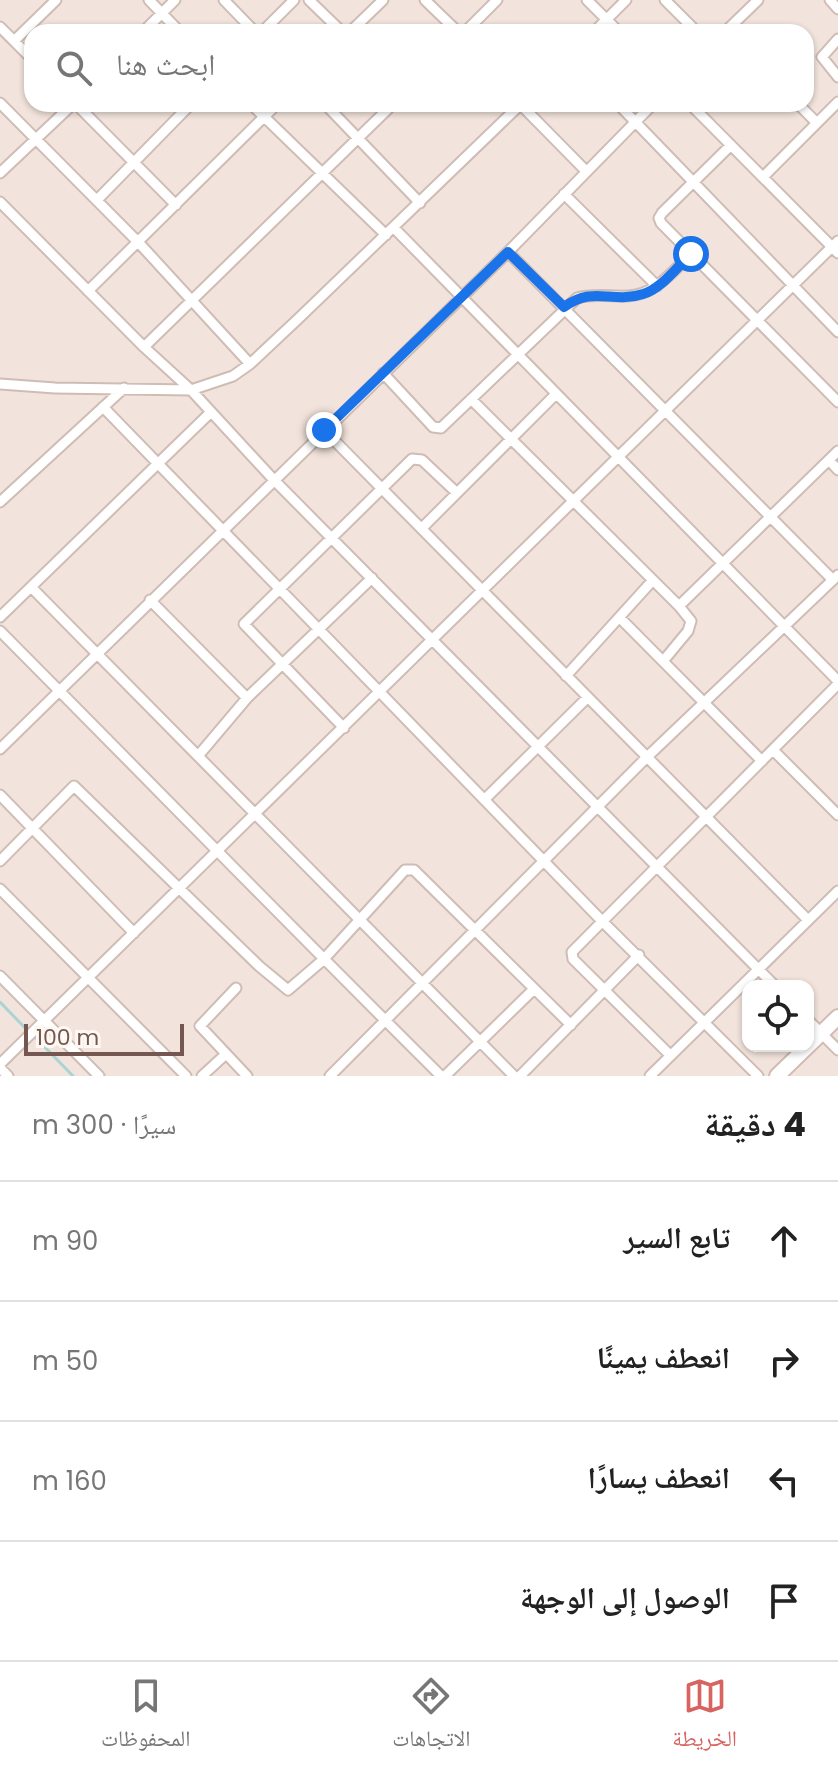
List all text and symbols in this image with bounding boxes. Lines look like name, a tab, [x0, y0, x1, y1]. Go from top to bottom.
search box	[24, 24, 814, 112]
text: ابحث هنا	[116, 43, 215, 86]
icon: search	[52, 46, 96, 90]
route start	[673, 236, 709, 272]
route end	[306, 412, 342, 448]
map controls	[742, 980, 814, 1052]
button: locate	[742, 980, 814, 1052]
scale bar	[24, 1020, 184, 1056]
text: 100 m	[36, 1022, 99, 1053]
text: 4 دقيقة	[704, 1100, 806, 1148]
text: سيرًا · 300 m	[32, 1107, 176, 1143]
text: تابع السير	[624, 1216, 730, 1259]
icon: ahead	[762, 1219, 806, 1263]
text: 90 m	[32, 1223, 98, 1259]
text: انعطف يمينًا	[596, 1336, 730, 1379]
icon: right	[762, 1339, 806, 1383]
text: 50 m	[32, 1343, 98, 1379]
text: انعطف يسارًا	[588, 1456, 730, 1499]
icon: left	[762, 1459, 806, 1503]
text: 160 m	[32, 1463, 107, 1499]
text: الوصول إلى الوجهة	[520, 1576, 730, 1619]
icon: arrive	[762, 1579, 806, 1623]
tab: المحفوظات	[101, 1674, 190, 1760]
tab: الاتجاهات	[392, 1674, 470, 1760]
tab: الخريطة	[672, 1674, 737, 1760]

